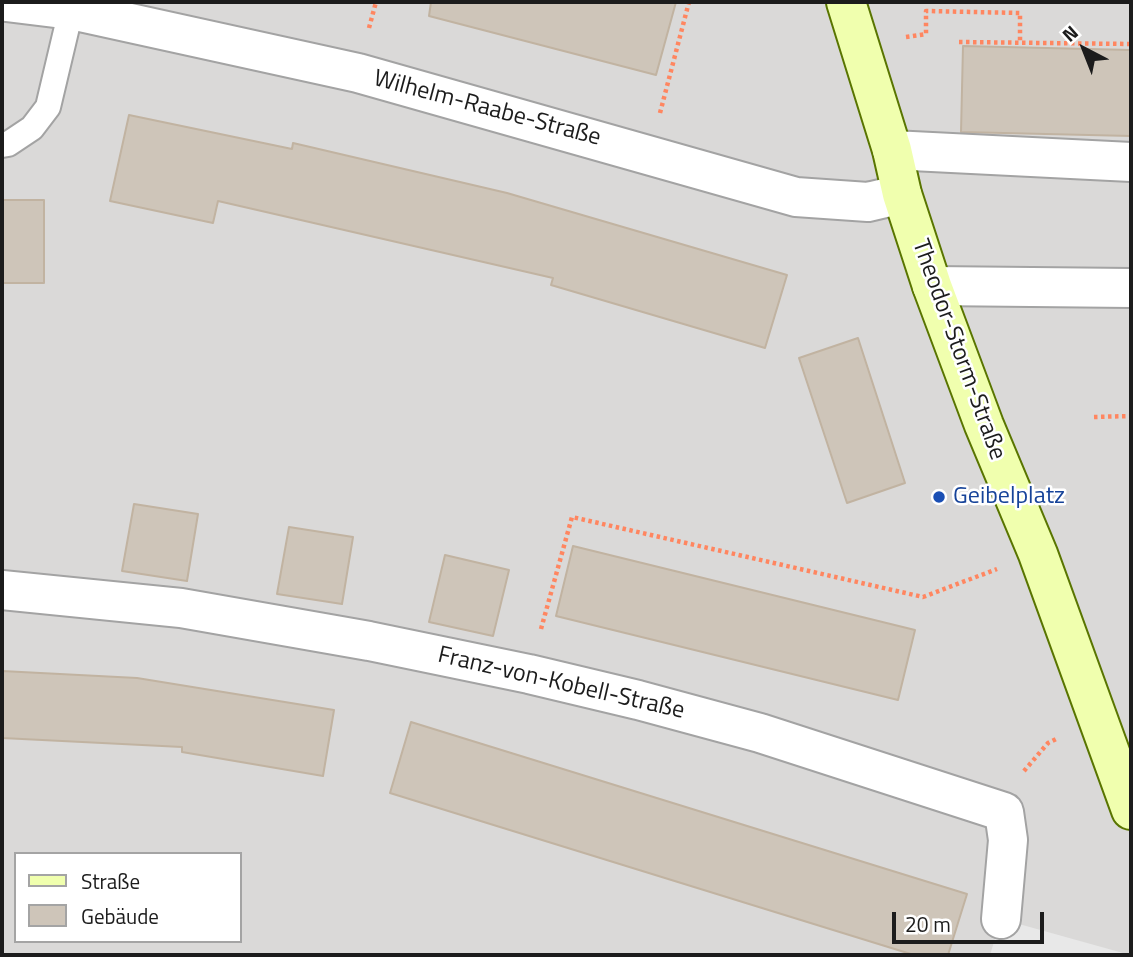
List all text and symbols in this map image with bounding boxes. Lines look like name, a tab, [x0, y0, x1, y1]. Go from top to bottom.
north arrow	[1049, 14, 1119, 84]
text: N	[1055, 18, 1084, 48]
street label: Wilhelm-Raabe-Straße	[370, 65, 604, 153]
street label: Theodor-Storm-Straße	[905, 236, 1011, 464]
place label: Geibelplatz	[953, 483, 1065, 511]
marker: Geibelplatz	[931, 489, 947, 505]
street label: Franz-von-Kobell-Straße	[435, 642, 687, 726]
legend	[14, 852, 242, 943]
text: Straße	[81, 865, 140, 897]
scale bar	[895, 898, 1047, 942]
text: Gebäude	[81, 900, 159, 932]
text: 20 m	[905, 908, 951, 940]

